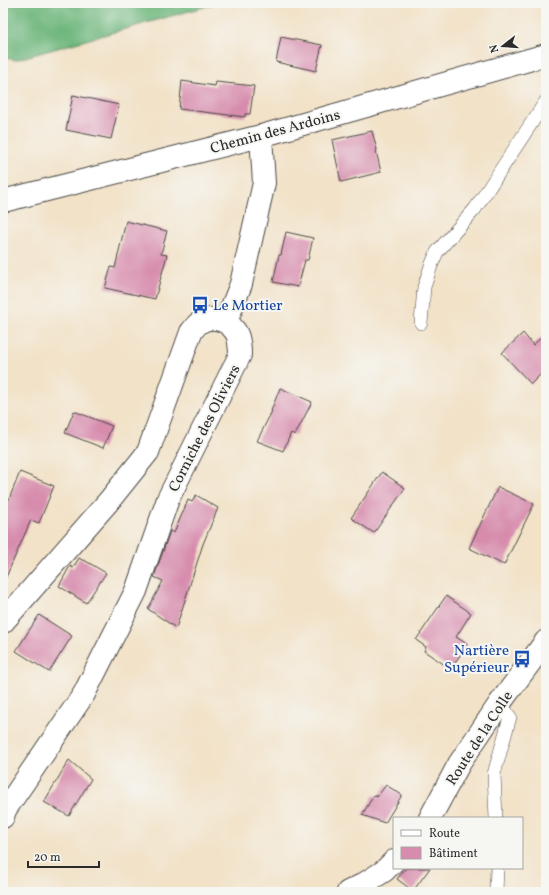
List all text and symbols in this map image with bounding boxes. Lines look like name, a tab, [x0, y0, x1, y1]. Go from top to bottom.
north arrow	[483, 26, 523, 66]
text: N	[487, 42, 503, 55]
street label: Chemin des Ardoins	[208, 105, 343, 160]
bus stop icon: Le Mortier	[190, 295, 210, 315]
place label: Le Mortier	[213, 296, 283, 317]
street label: Corniche des Oliviers	[164, 361, 246, 496]
place label: Nartière Supérieur	[444, 641, 509, 679]
bus stop icon: Nartière Supérieur	[512, 649, 532, 669]
street label: Route de la Colle	[442, 687, 519, 790]
legend	[393, 817, 523, 869]
text: Route	[429, 826, 460, 842]
scale bar	[28, 843, 99, 869]
text: Bâtiment	[429, 846, 478, 862]
text: 20 m	[34, 850, 61, 866]

